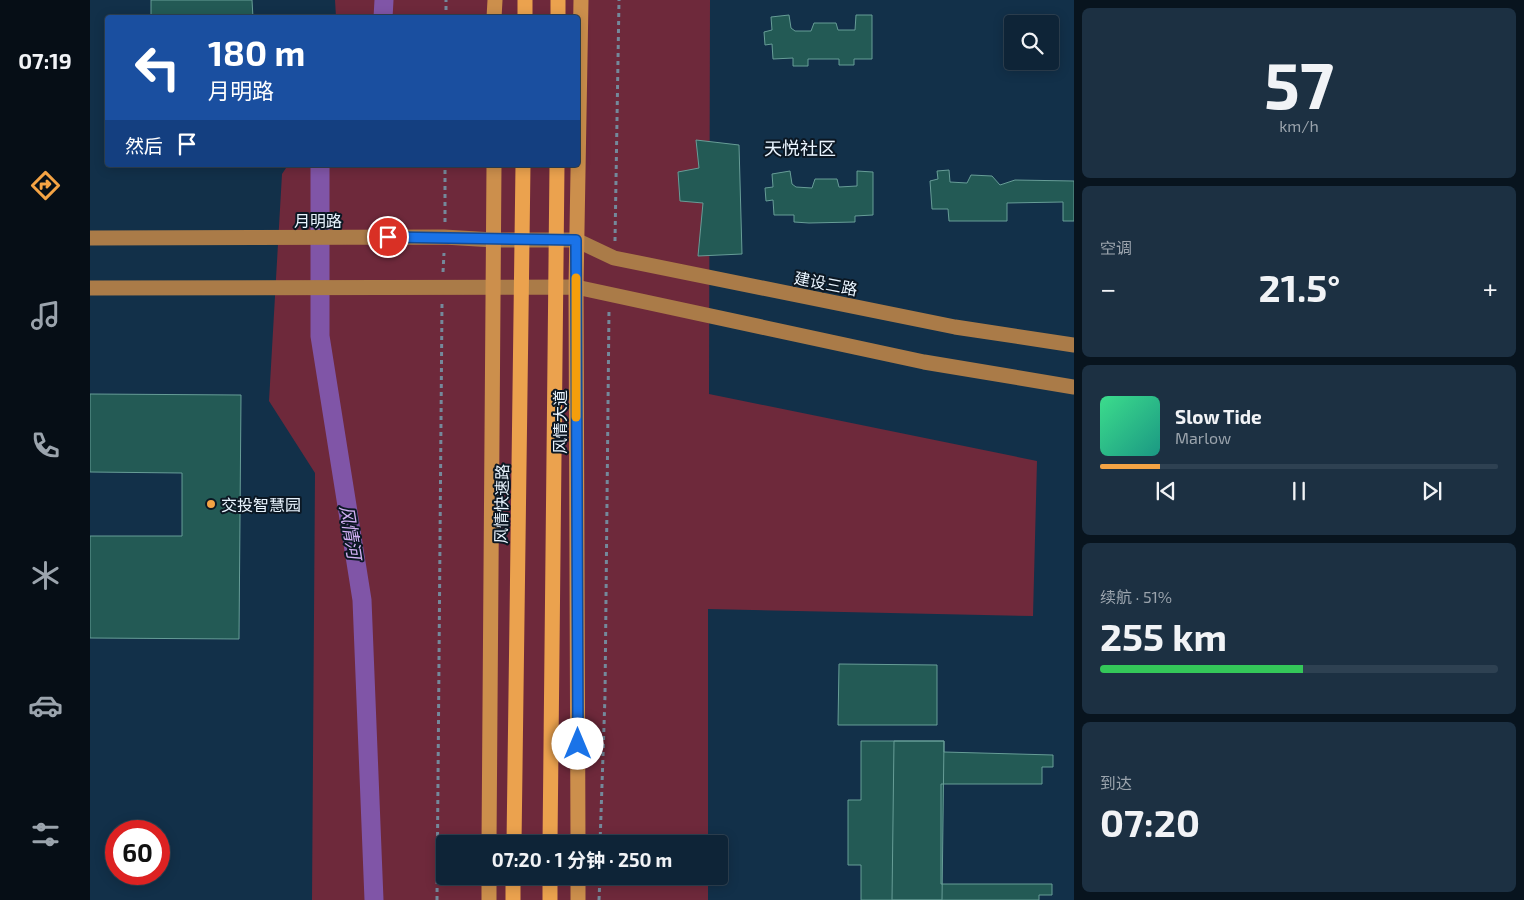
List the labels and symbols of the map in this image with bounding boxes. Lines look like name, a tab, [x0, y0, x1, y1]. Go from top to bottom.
district label: 天悦社区	[764, 137, 836, 159]
street label: 月明路	[294, 211, 342, 230]
pin	[367, 216, 409, 258]
street label: 建设三路	[793, 268, 859, 298]
street label: 风情大道	[550, 390, 569, 454]
street label: 风情快速路	[491, 464, 511, 544]
place label: 交投智慧园	[221, 495, 301, 514]
marker: 交投智慧园	[205, 498, 217, 510]
water label: 风情河	[336, 504, 367, 563]
position arrow	[551, 717, 603, 769]
speed limit sign: 60	[105, 820, 170, 885]

